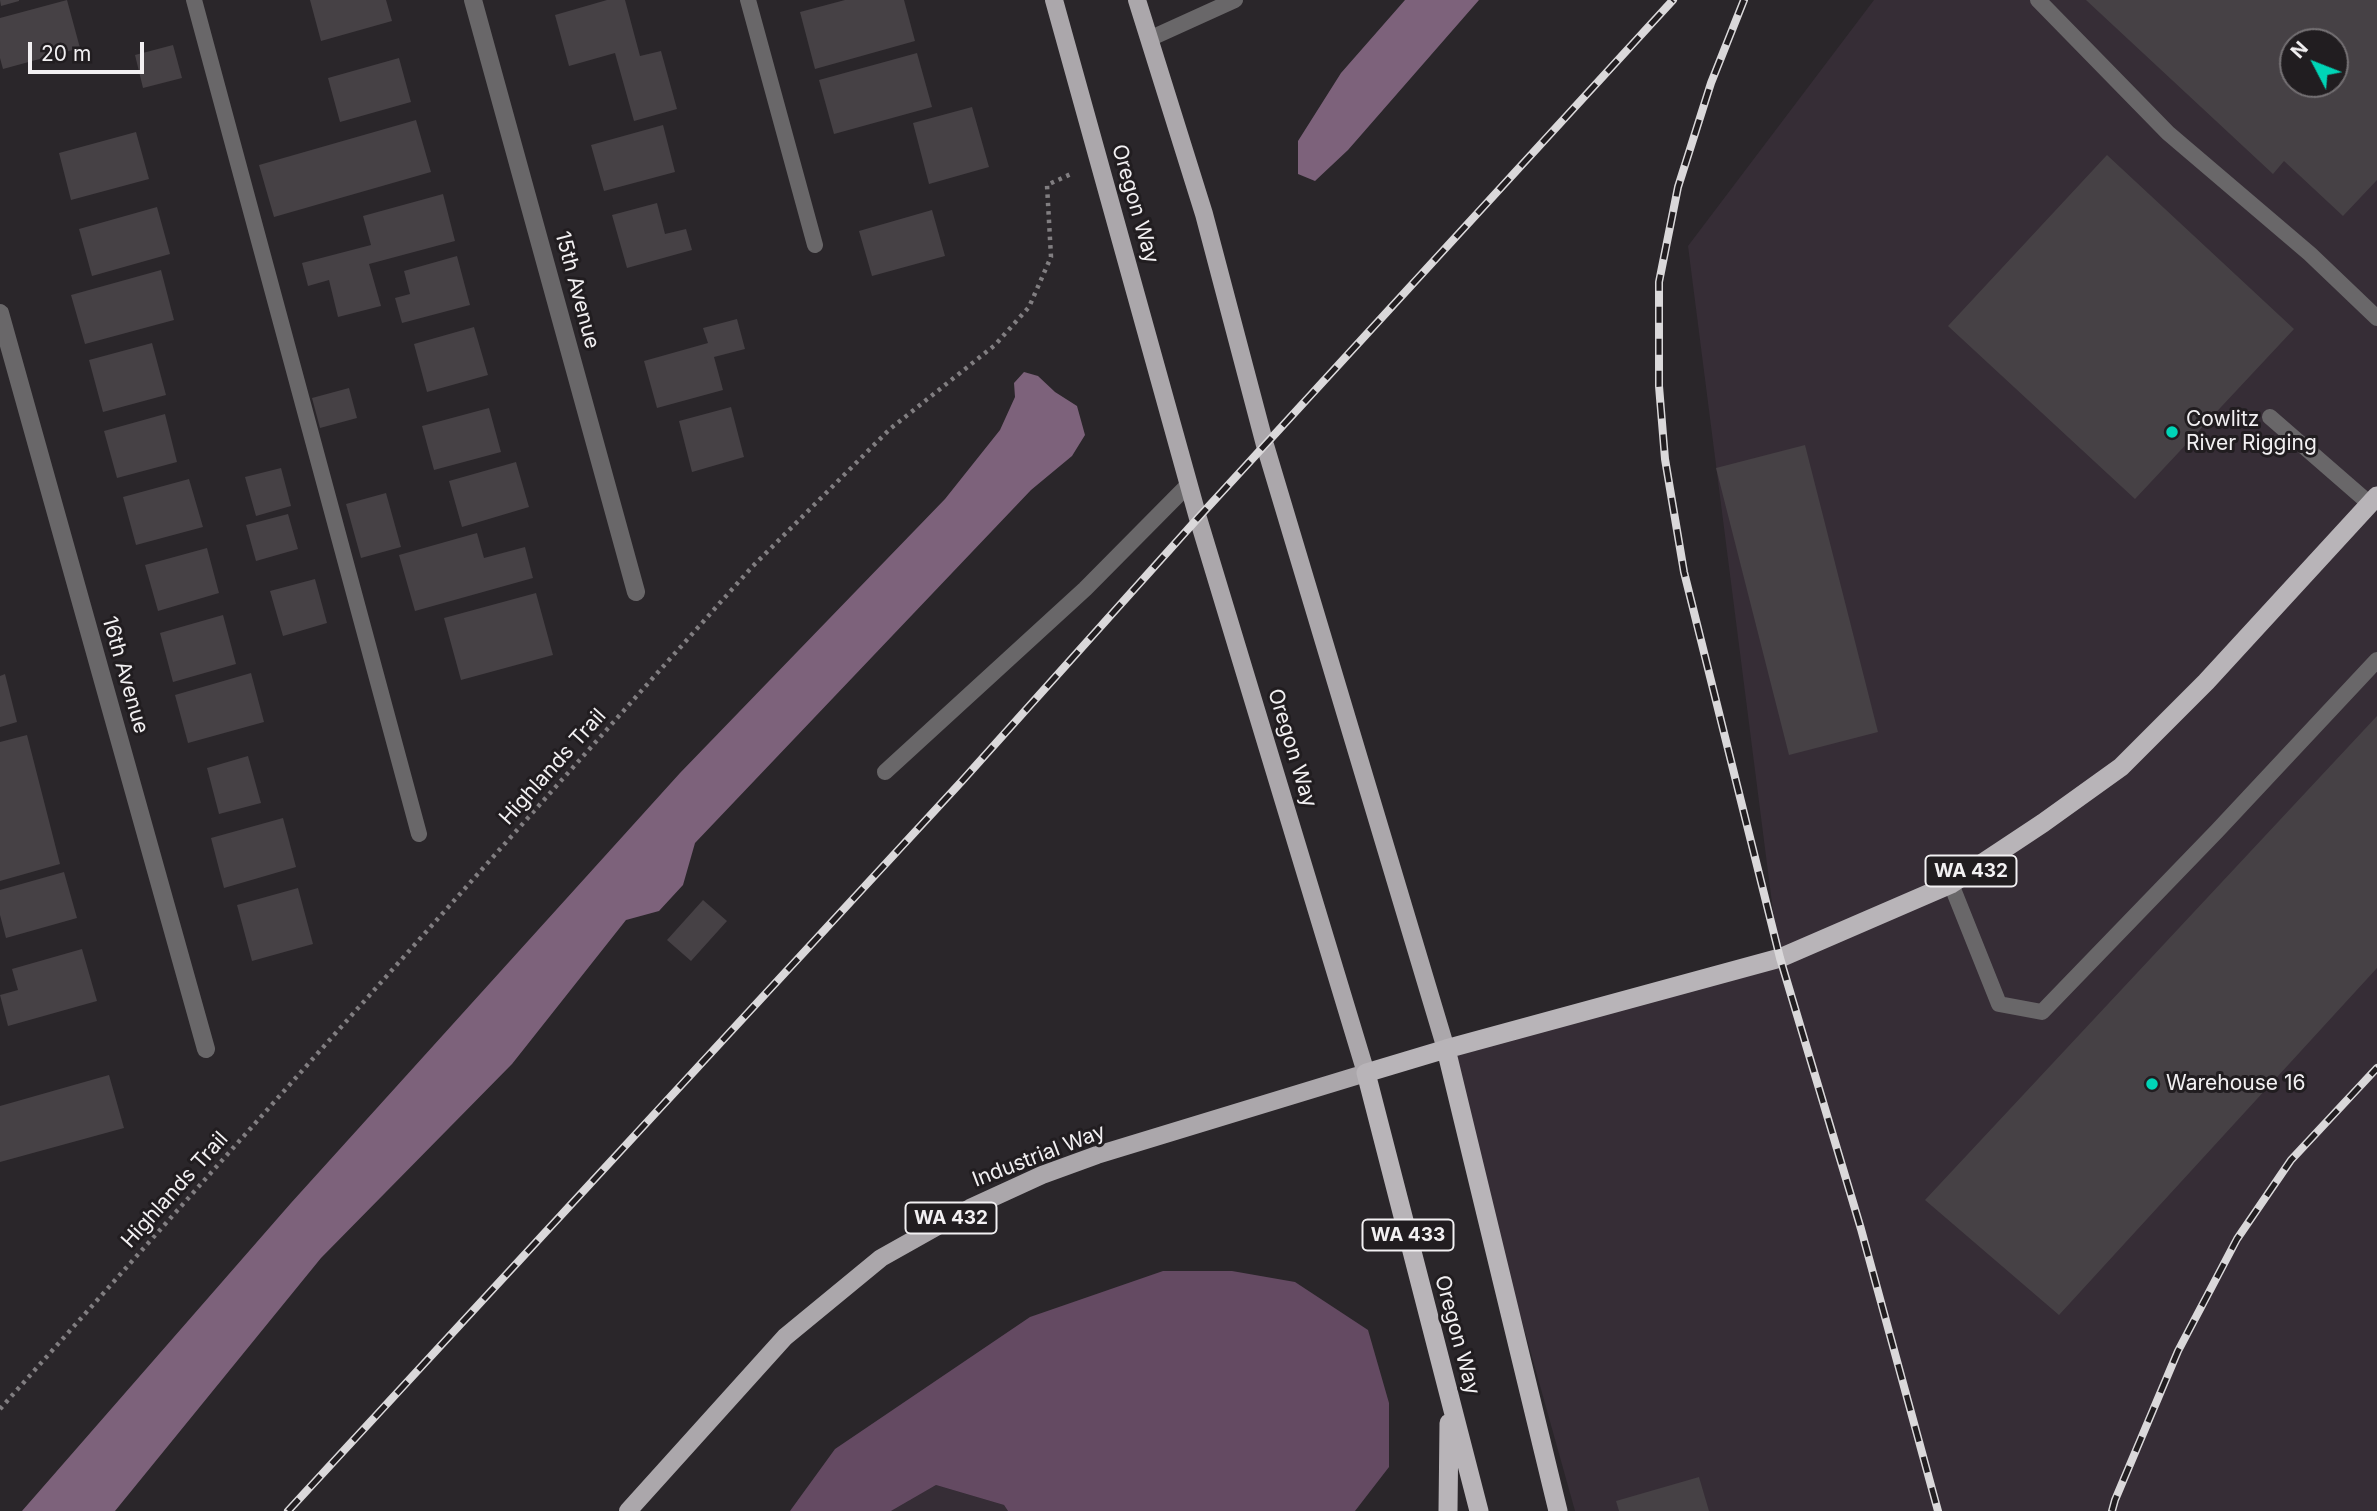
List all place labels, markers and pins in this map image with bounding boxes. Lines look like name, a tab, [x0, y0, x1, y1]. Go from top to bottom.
place label: Cowlitz River Rigging	[2186, 407, 2317, 457]
marker: Cowlitz River Rigging	[2164, 424, 2180, 440]
place label: Warehouse 16	[2166, 1071, 2305, 1097]
marker: Warehouse 16	[2144, 1076, 2160, 1092]

